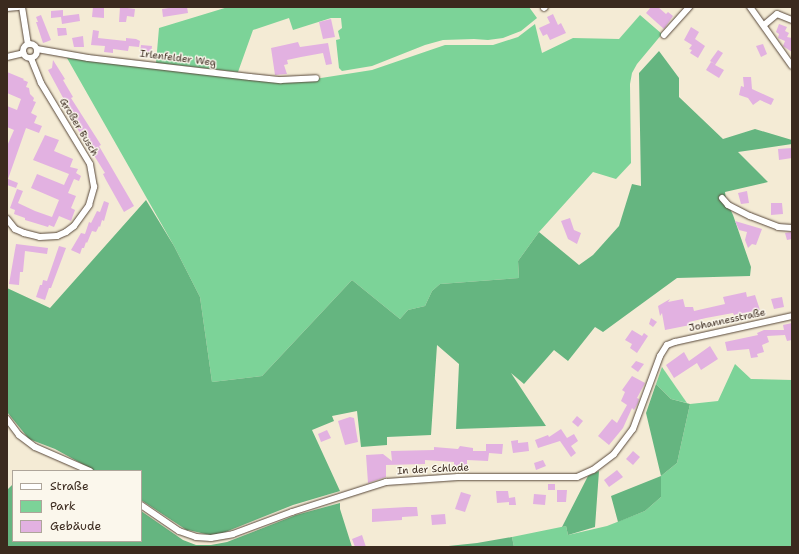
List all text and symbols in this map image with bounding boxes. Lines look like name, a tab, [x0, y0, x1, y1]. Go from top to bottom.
street label: Irlenfelder Weg	[139, 47, 217, 69]
street label: Großer Busch	[57, 96, 101, 158]
street label: Johannesstraße	[688, 306, 766, 334]
street label: In der Schlade	[397, 461, 469, 477]
legend	[12, 470, 142, 542]
text: Straße	[50, 478, 89, 494]
text: Park	[50, 498, 76, 514]
text: Gebäude	[50, 518, 101, 534]

